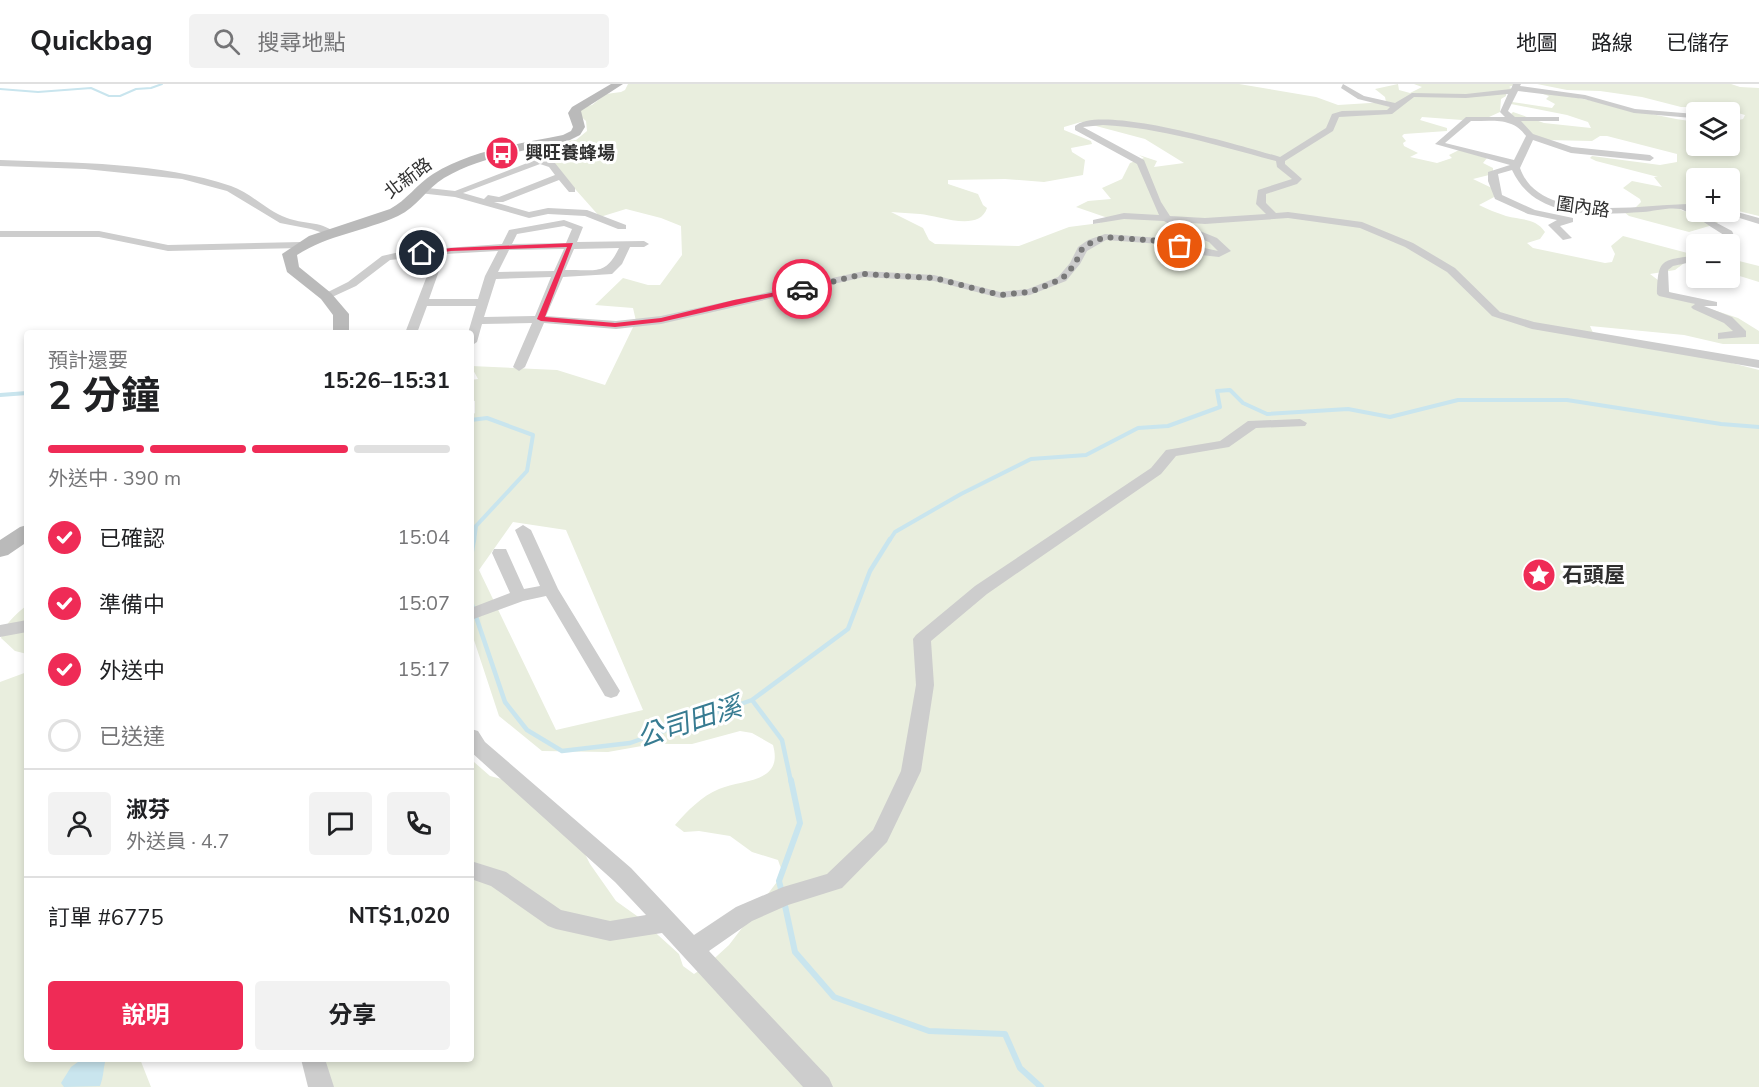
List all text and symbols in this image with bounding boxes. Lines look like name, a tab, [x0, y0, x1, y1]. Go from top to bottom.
search box	[189, 14, 609, 68]
text: Quickbag	[30, 22, 153, 60]
icon: search	[210, 25, 243, 58]
text: 搜尋地點	[258, 28, 346, 58]
text: 地圖	[1516, 29, 1558, 57]
text: 路線	[1591, 29, 1633, 57]
text: 已儲存	[1666, 29, 1729, 57]
map controls	[1686, 102, 1740, 288]
button: layers	[1686, 102, 1740, 156]
bus stop icon: 興旺養蜂場	[484, 135, 520, 171]
place label: 興旺養蜂場	[525, 141, 615, 165]
street label: 北新路	[379, 152, 437, 204]
button: +	[1686, 168, 1740, 222]
street label: 圍內路	[1555, 191, 1611, 223]
pin	[1154, 220, 1205, 271]
pin	[396, 227, 447, 278]
icon: bag	[1163, 229, 1196, 262]
button: −	[1686, 234, 1740, 288]
icon: home	[405, 236, 438, 269]
courier	[772, 259, 832, 319]
icon: car	[786, 273, 819, 306]
text: 預計還要	[48, 347, 128, 374]
text: 15:26–15:31	[322, 366, 450, 396]
text: 2 分鐘	[48, 370, 160, 423]
text: 外送中 · 390 m	[48, 465, 181, 492]
icon: check	[48, 521, 81, 554]
text: 已確認	[99, 524, 165, 554]
text: 15:04	[397, 524, 450, 551]
place icon: 石頭屋	[1521, 557, 1557, 593]
place label: 石頭屋	[1562, 561, 1625, 589]
icon: check	[48, 587, 81, 620]
text: 準備中	[99, 590, 165, 620]
text: 15:07	[397, 590, 450, 617]
icon: check	[48, 653, 81, 686]
text: 外送中	[99, 656, 165, 686]
text: 15:17	[397, 656, 450, 683]
water label: 公司田溪	[632, 687, 750, 757]
text: 已送達	[99, 722, 165, 752]
button: person	[48, 792, 111, 855]
button: chat	[309, 792, 372, 855]
button: phone	[387, 792, 450, 855]
text: 淑芬	[126, 795, 170, 825]
text: 外送員 · 4.7	[126, 828, 229, 855]
text: NT$1,020	[348, 901, 450, 931]
text: 訂單 #6775	[48, 903, 164, 933]
button: 說明	[48, 981, 243, 1050]
button: 分享	[255, 981, 450, 1050]

